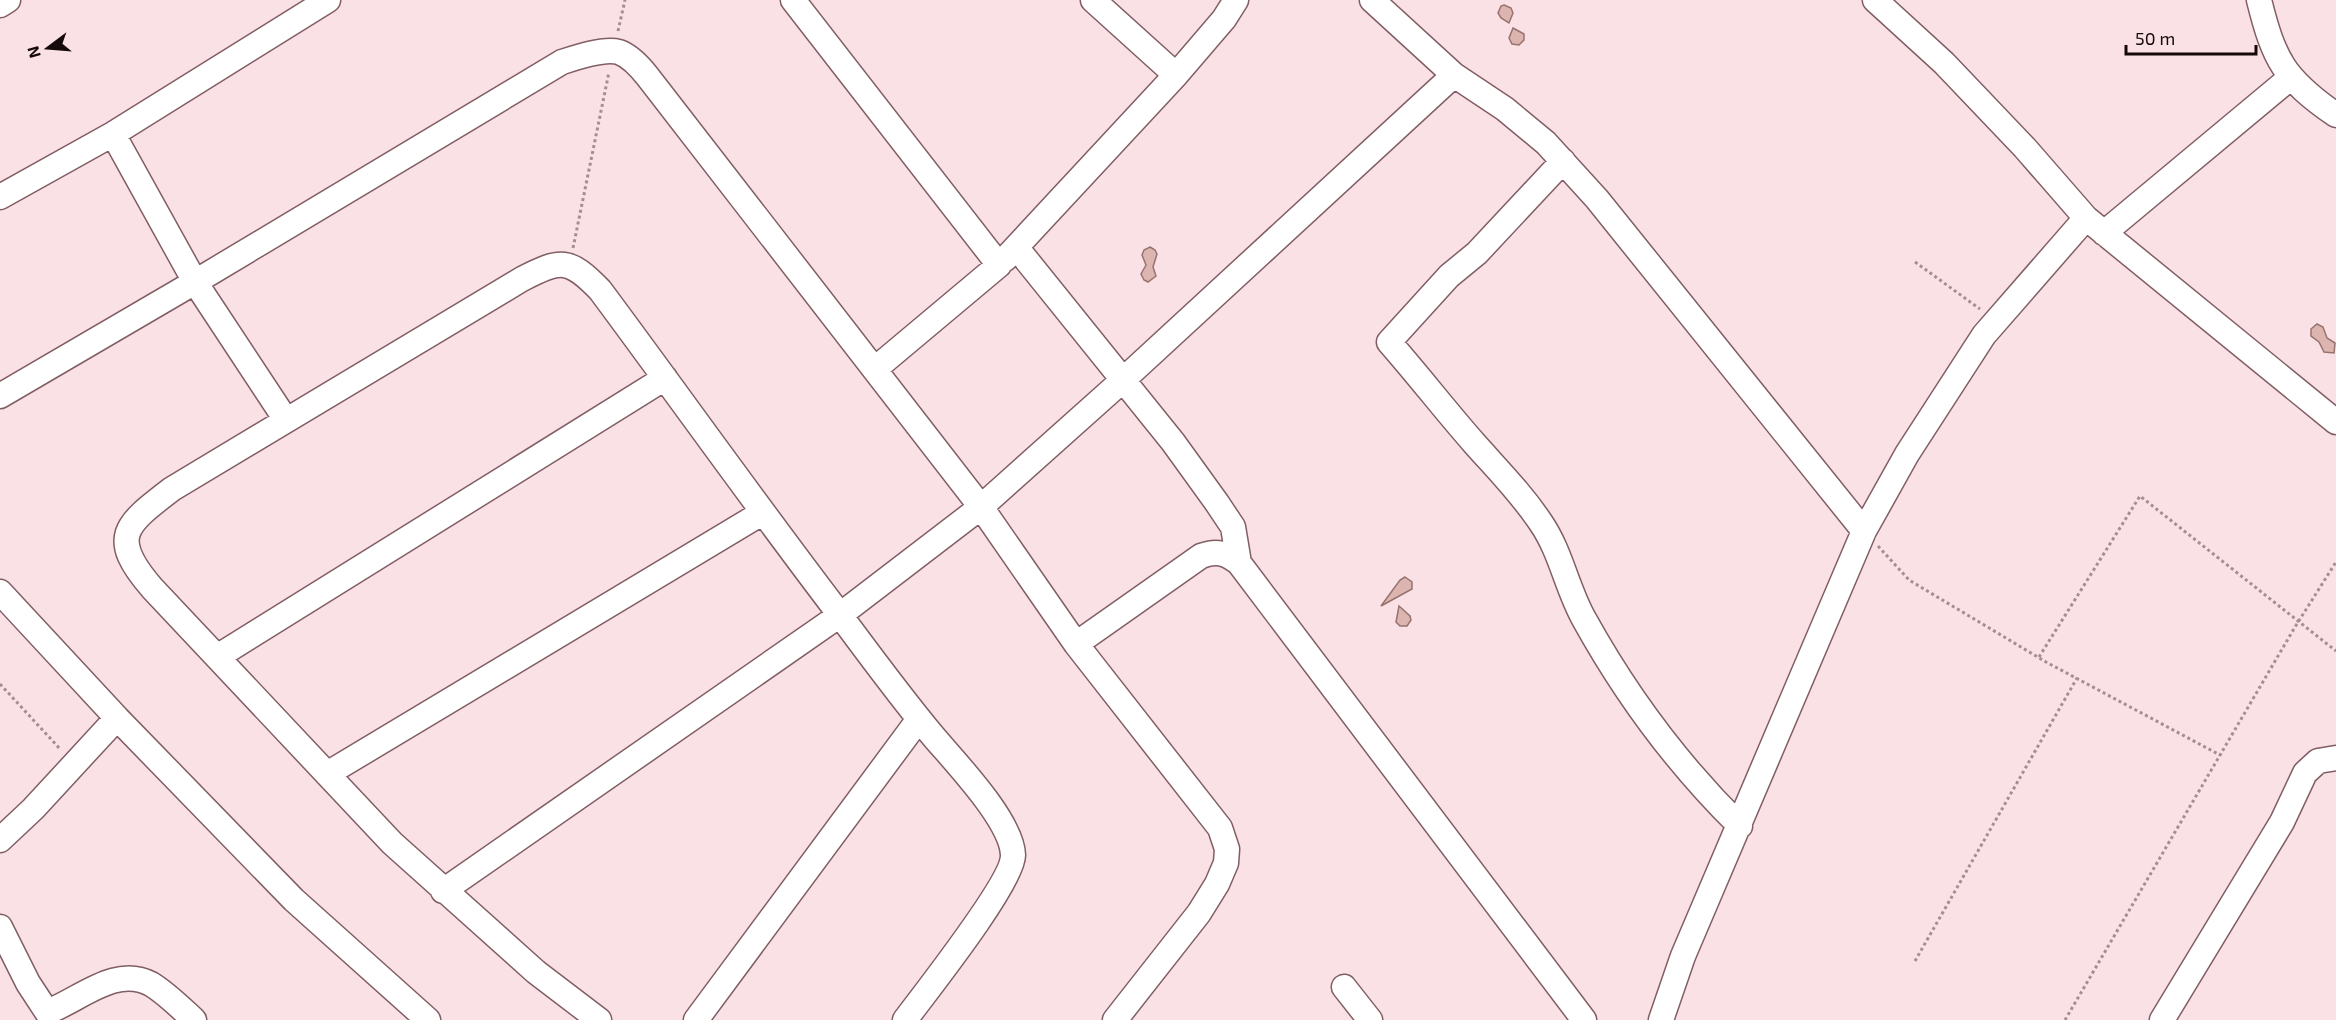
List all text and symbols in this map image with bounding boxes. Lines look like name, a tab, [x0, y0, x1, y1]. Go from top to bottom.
north arrow	[18, 18, 78, 78]
scale bar	[2126, 18, 2256, 56]
text: 50 m	[2135, 27, 2175, 49]
text: N	[22, 44, 44, 60]

